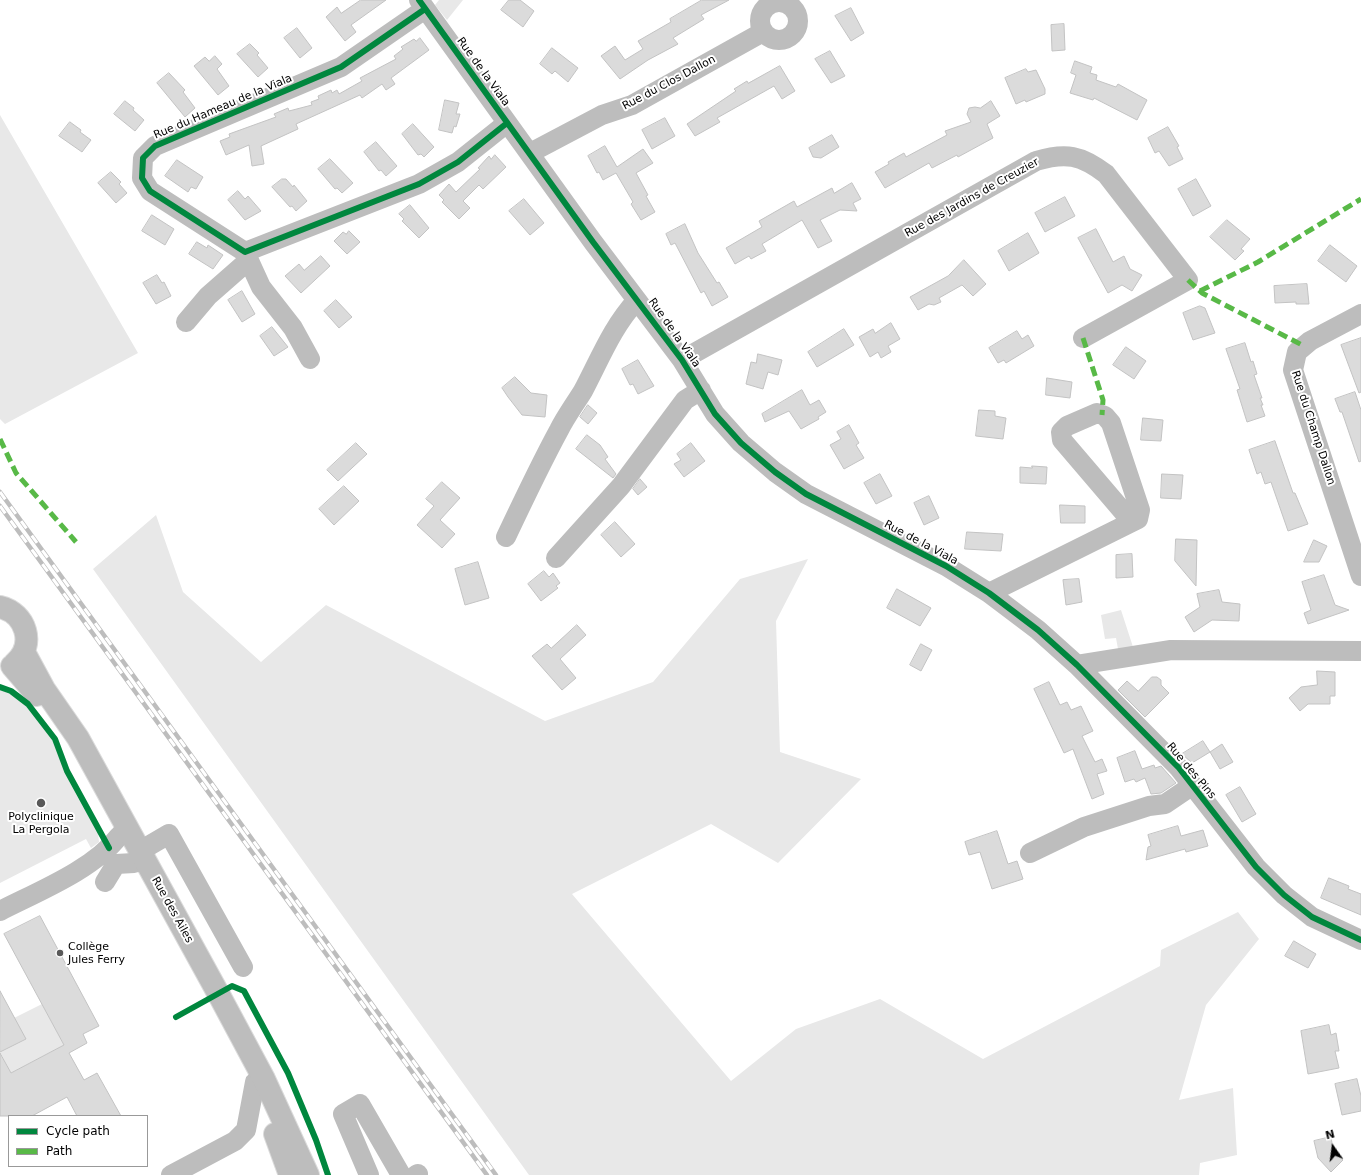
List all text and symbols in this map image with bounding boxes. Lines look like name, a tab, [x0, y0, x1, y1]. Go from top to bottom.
street label: Rue de la Viala	[454, 35, 512, 109]
street label: Rue du Clos Dallon	[620, 53, 718, 113]
street label: Rue du Hameau de la Viala	[152, 72, 294, 142]
street label: Rue des Jardins de Creuzier	[903, 156, 1041, 240]
street label: Rue de la Viala	[645, 296, 703, 370]
street label: Rue du Champ Dallon	[1288, 369, 1338, 487]
street label: Rue de la Viala	[882, 518, 960, 568]
street label: Rue des Pins	[1164, 740, 1218, 802]
marker: Polyclinique La Pergola	[35, 797, 47, 809]
place label: Polyclinique La Pergola	[8, 810, 74, 836]
street label: Rue des Ailes	[148, 875, 196, 945]
place label: Collège Jules Ferry	[68, 940, 125, 966]
marker: Collège Jules Ferry	[55, 948, 65, 958]
legend	[8, 1115, 148, 1167]
text: Cycle path	[46, 1124, 110, 1138]
north arrow	[1313, 1127, 1353, 1167]
text: N	[1324, 1127, 1336, 1142]
text: Path	[46, 1144, 72, 1158]

